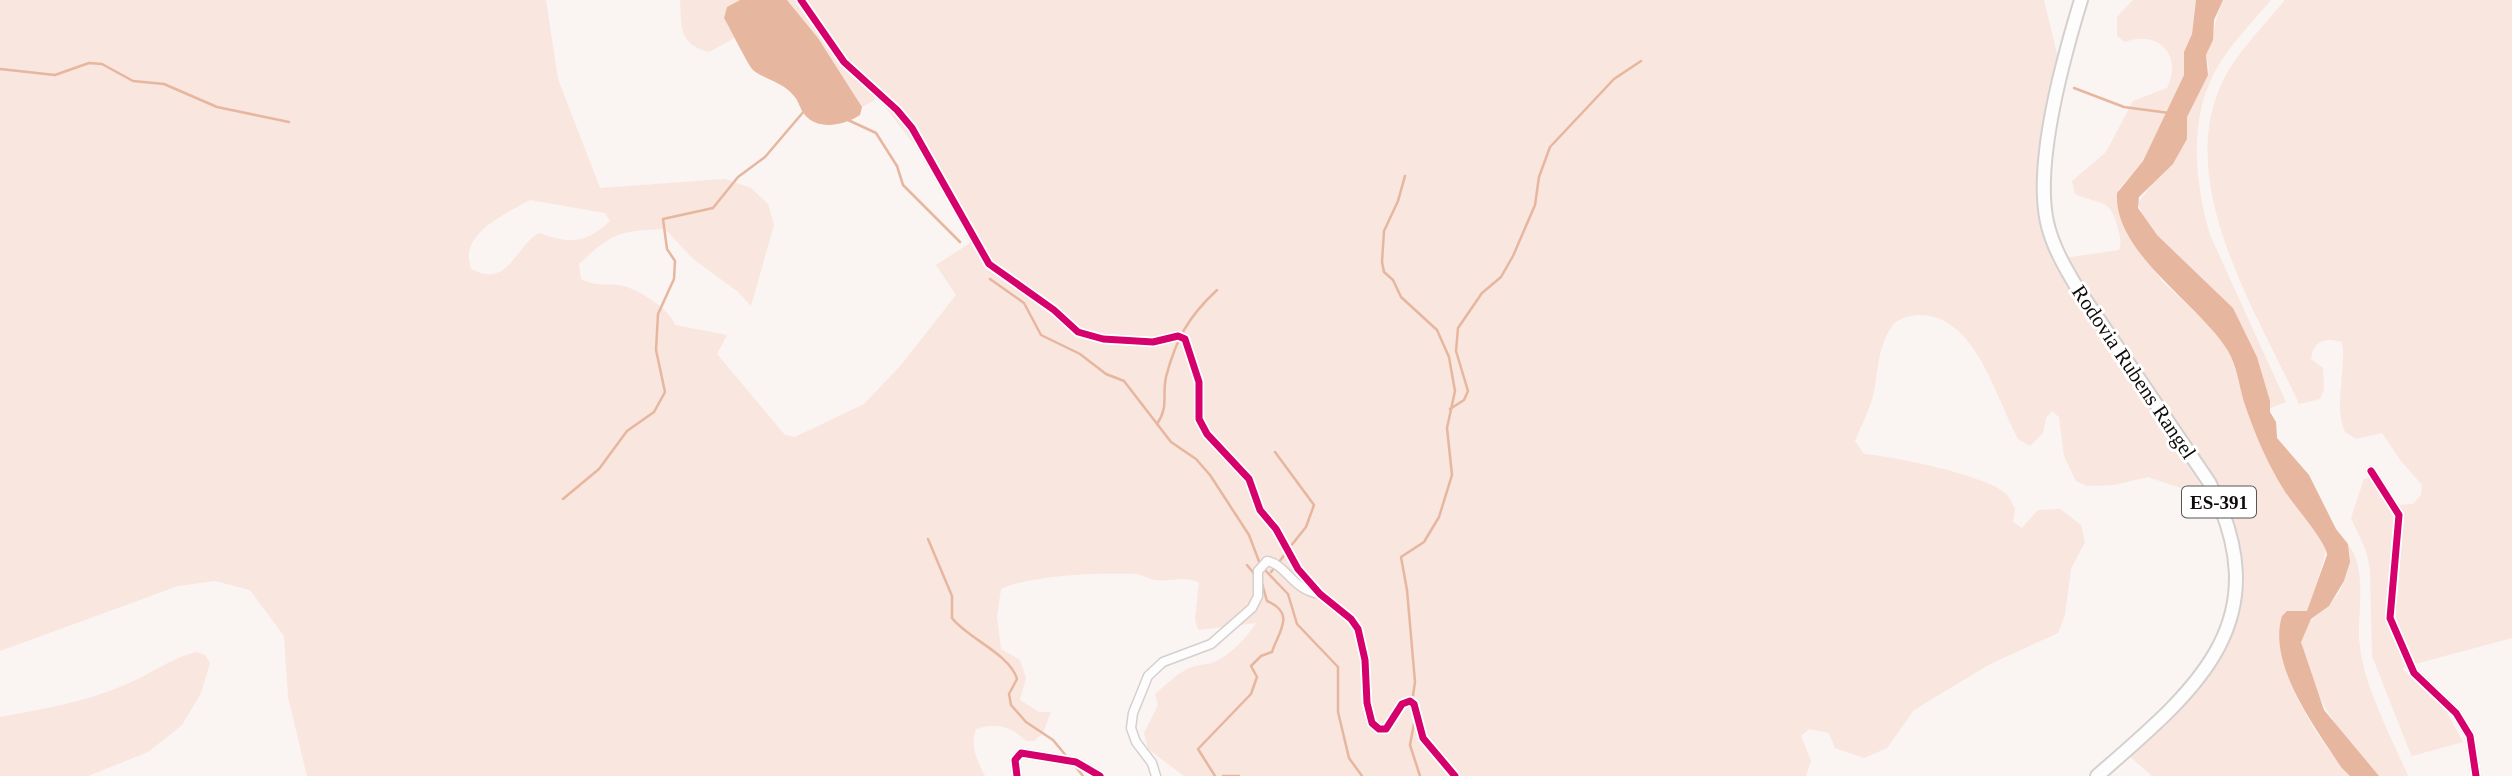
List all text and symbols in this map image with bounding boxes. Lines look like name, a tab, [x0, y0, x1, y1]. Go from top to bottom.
street label: Rodovia Rubens Rangel	[2067, 281, 2201, 463]
road number: ES-391	[2182, 486, 2256, 517]

